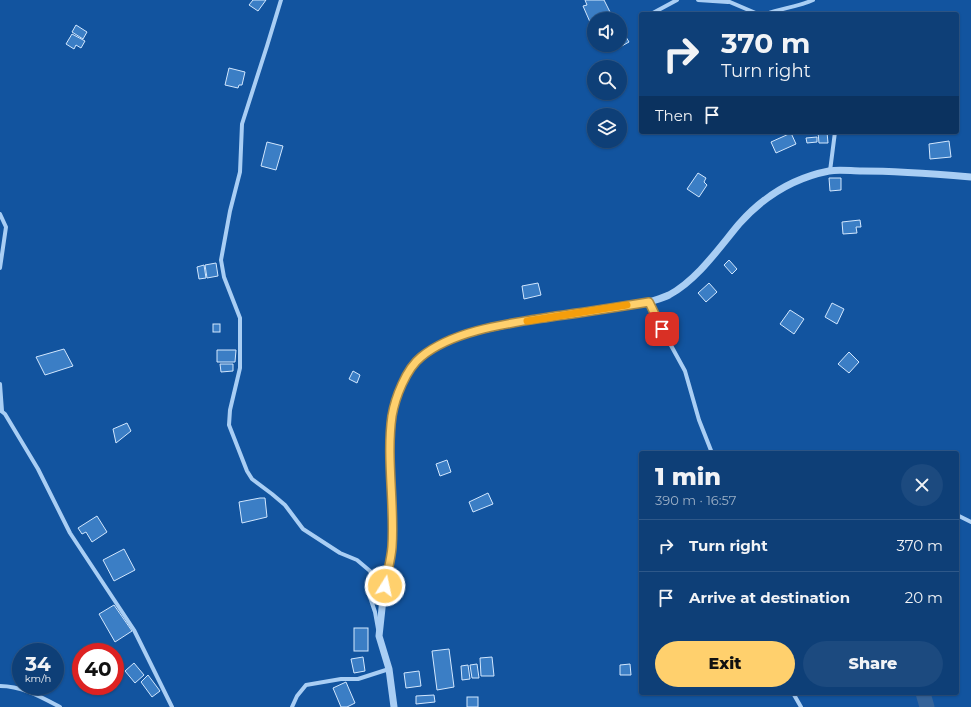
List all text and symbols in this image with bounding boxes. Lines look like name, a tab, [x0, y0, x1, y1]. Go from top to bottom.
map controls	[587, 12, 627, 148]
button: sound	[587, 12, 627, 52]
text: 370 m	[721, 26, 810, 60]
icon: right	[655, 28, 707, 80]
button: search	[587, 60, 627, 100]
text: Turn right	[721, 60, 811, 82]
icon: arrive	[701, 104, 723, 126]
text: Then	[655, 106, 693, 125]
button: layers	[587, 108, 627, 148]
pin	[645, 312, 679, 346]
icon: arrive	[651, 318, 673, 340]
text: 1 min	[655, 462, 721, 491]
button: close	[901, 464, 943, 506]
text: 390 m · 16:57	[655, 492, 736, 508]
icon: right	[655, 535, 677, 557]
text: Turn right	[689, 536, 768, 555]
text: 370 m	[896, 536, 943, 555]
position arrow	[364, 565, 406, 607]
icon: arrive	[655, 587, 677, 609]
text: Arrive at destination	[689, 588, 850, 607]
text: 20 m	[905, 588, 943, 607]
button: Exit	[655, 641, 795, 687]
button: Share	[803, 641, 943, 687]
speed limit sign: 40	[72, 643, 124, 695]
text: 34	[25, 652, 51, 676]
text: km/h	[25, 672, 51, 685]

